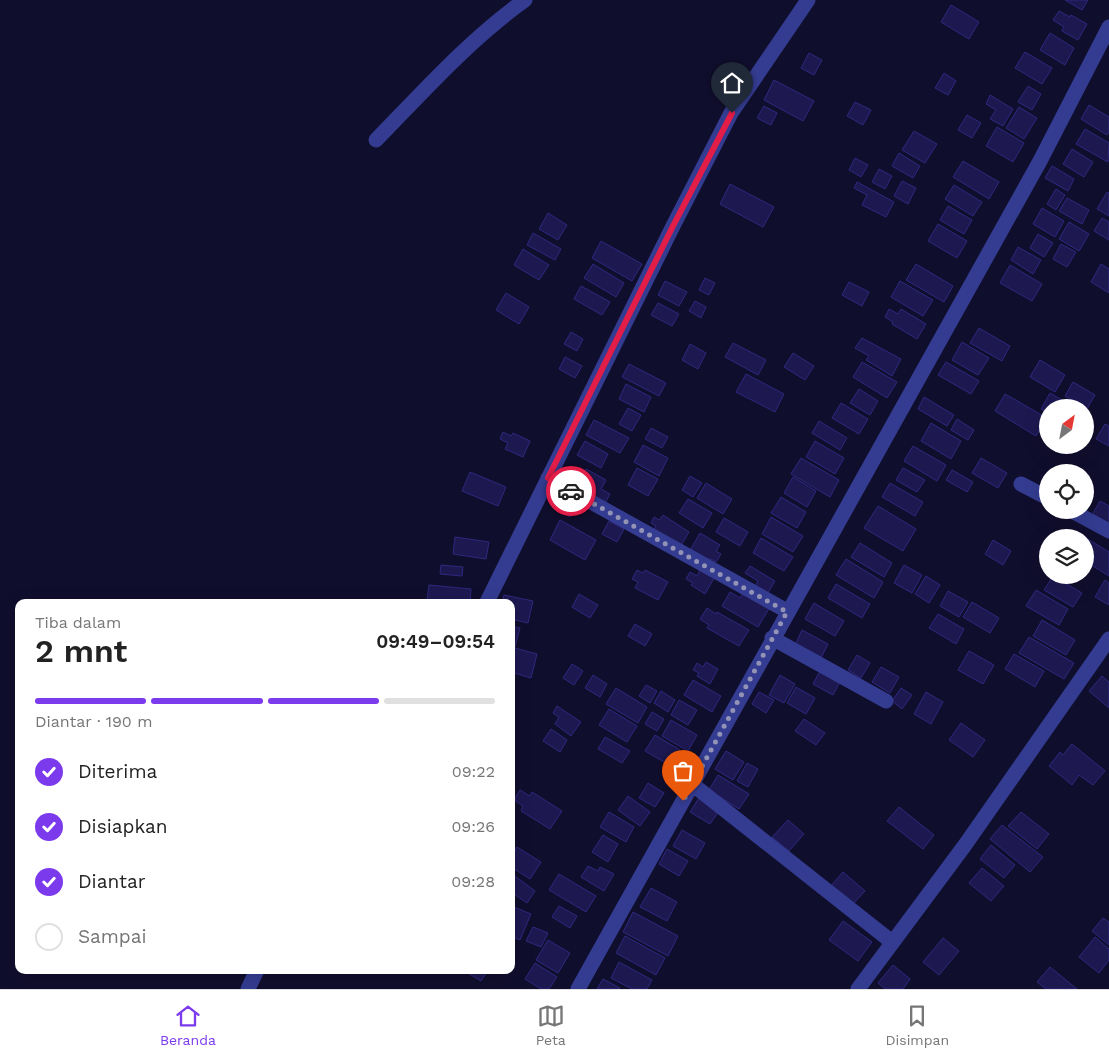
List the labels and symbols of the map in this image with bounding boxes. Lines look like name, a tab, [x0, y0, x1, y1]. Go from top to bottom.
pin	[711, 62, 753, 113]
north arrow	[1039, 399, 1094, 454]
courier	[546, 466, 596, 516]
pin	[662, 750, 704, 801]

